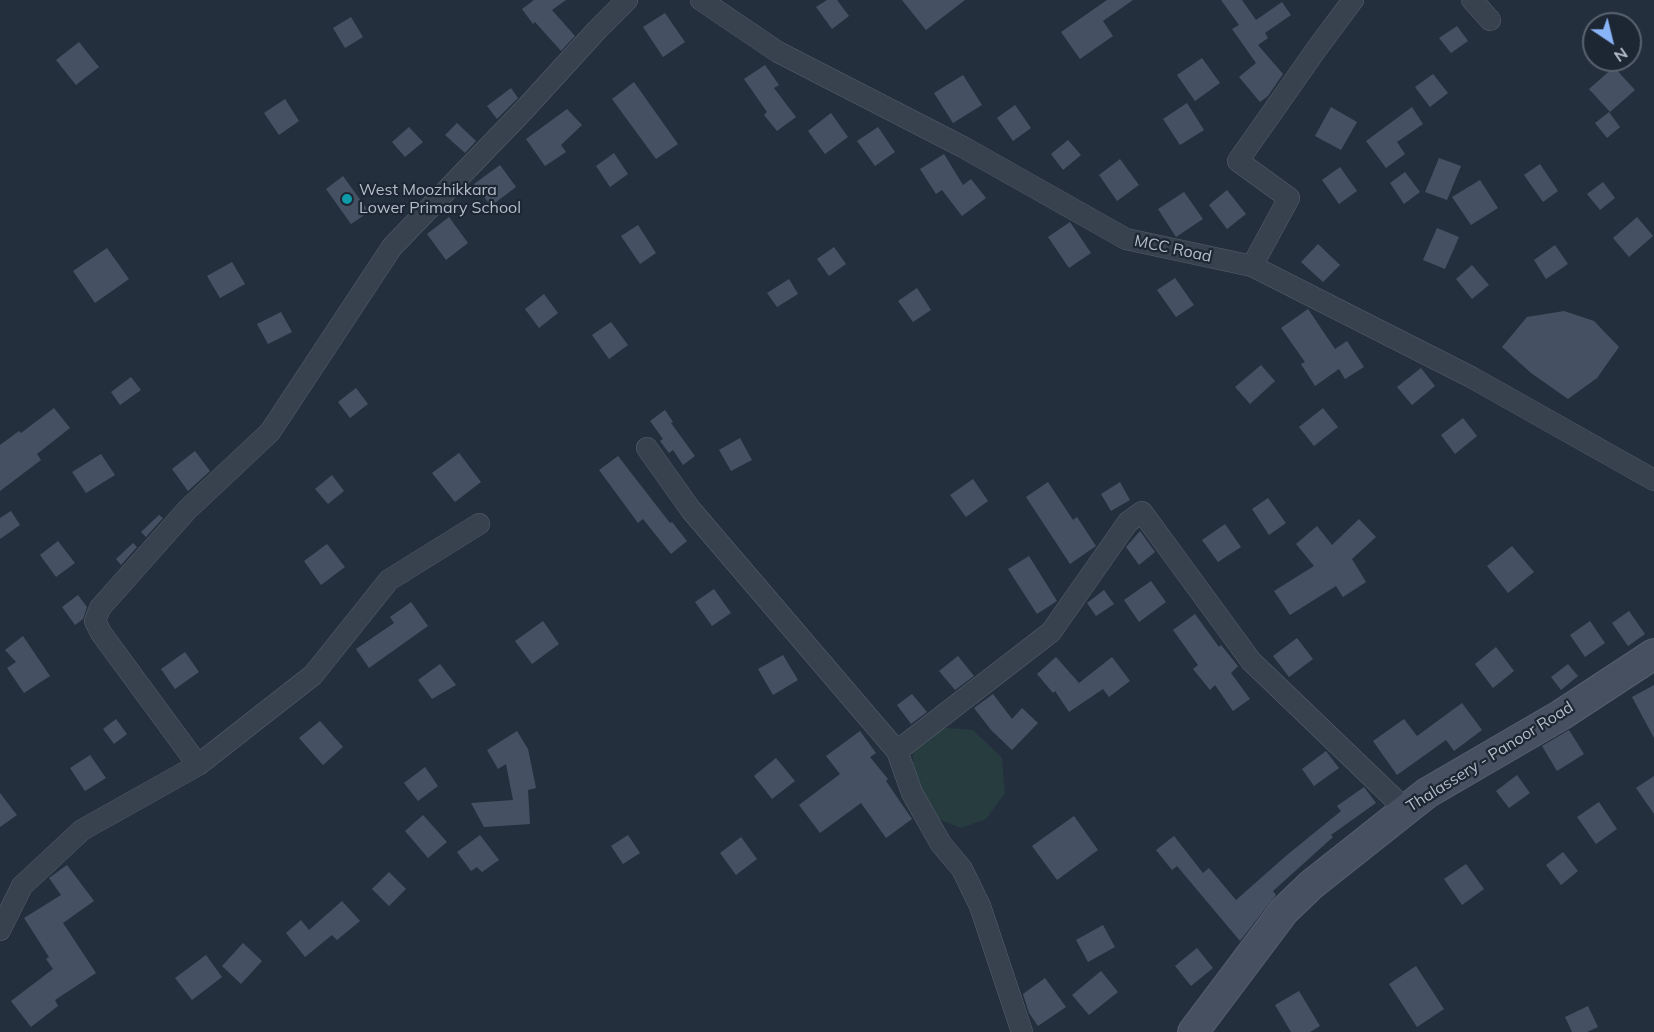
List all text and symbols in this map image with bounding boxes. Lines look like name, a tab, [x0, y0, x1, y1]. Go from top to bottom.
north arrow	[1582, 12, 1642, 72]
text: N	[1610, 43, 1632, 67]
place label: West Moozhikkara Lower Primary School	[359, 180, 521, 218]
marker: West Moozhikkara Lower Primary School	[340, 192, 354, 206]
street label: MCC Road	[1133, 231, 1213, 267]
street label: Thalassery - Panoor Road	[1403, 698, 1577, 816]

